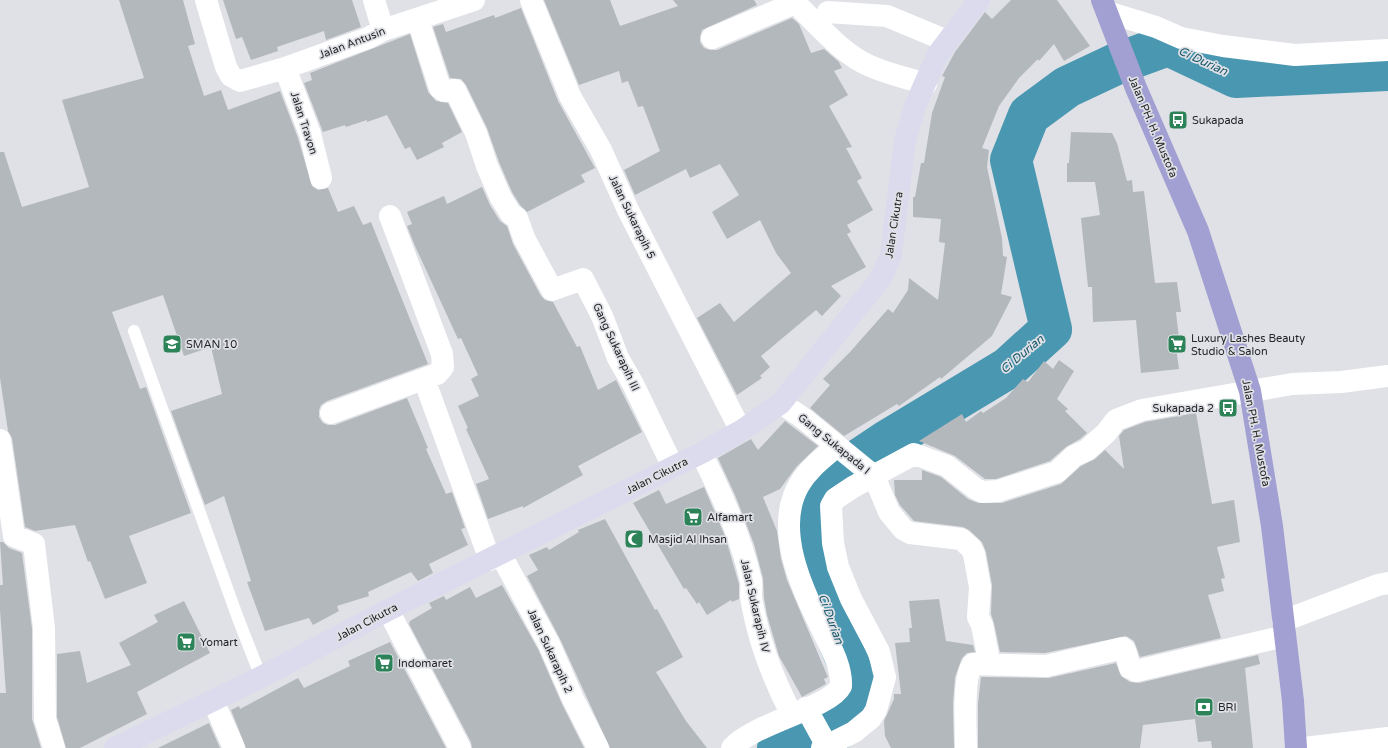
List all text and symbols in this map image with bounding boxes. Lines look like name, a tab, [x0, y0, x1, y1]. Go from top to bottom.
street label: Jalan Antusin	[317, 24, 387, 62]
water label: Ci Durian	[1176, 44, 1230, 79]
street label: Jalan PH. H. Mustofa	[1126, 74, 1180, 180]
street label: Jalan Travon	[288, 90, 320, 156]
bus stop icon: Sukapada	[1167, 109, 1189, 131]
place label: Sukapada	[1192, 114, 1244, 127]
street label: Jalan Sukarapih 5	[606, 173, 658, 261]
street label: Jalan Cikutra	[882, 191, 906, 259]
street label: Gang Sukarapih III	[590, 301, 642, 393]
water label: Ci Durian	[997, 331, 1047, 376]
place label: Luxury Lashes Beauty Studio & Salon	[1191, 332, 1305, 358]
school or university icon: SMAN 10	[161, 333, 183, 355]
supermarket icon: Luxury Lashes Beauty Studio & Salon	[1166, 333, 1188, 355]
place label: SMAN 10	[186, 338, 237, 351]
street label: Jalan PH. H. Mustofa	[1239, 378, 1273, 488]
bus stop icon: Sukapada 2	[1217, 397, 1239, 419]
place label: Sukapada 2	[1153, 402, 1214, 415]
street label: Gang Sukapada I	[795, 411, 873, 477]
street label: Jalan Cikutra	[624, 455, 690, 497]
supermarket icon: Alfamart	[682, 506, 704, 528]
place label: Alfamart	[707, 511, 753, 524]
mosque icon: Masjid Al Ihsan	[623, 528, 645, 550]
place label: Masjid Al Ihsan	[648, 533, 727, 546]
street label: Jalan Sukarapih IV	[738, 558, 772, 654]
water label: Ci Durian	[815, 592, 847, 647]
street label: Jalan Cikutra	[334, 600, 400, 644]
street label: Jalan Sukarapih 2	[525, 607, 575, 695]
supermarket icon: Yomart	[175, 631, 197, 653]
place label: Yomart	[200, 636, 238, 649]
supermarket icon: Indomaret	[373, 652, 395, 674]
place label: Indomaret	[398, 657, 452, 670]
bank icon: BRI	[1193, 696, 1215, 718]
place label: BRI	[1218, 701, 1237, 714]

